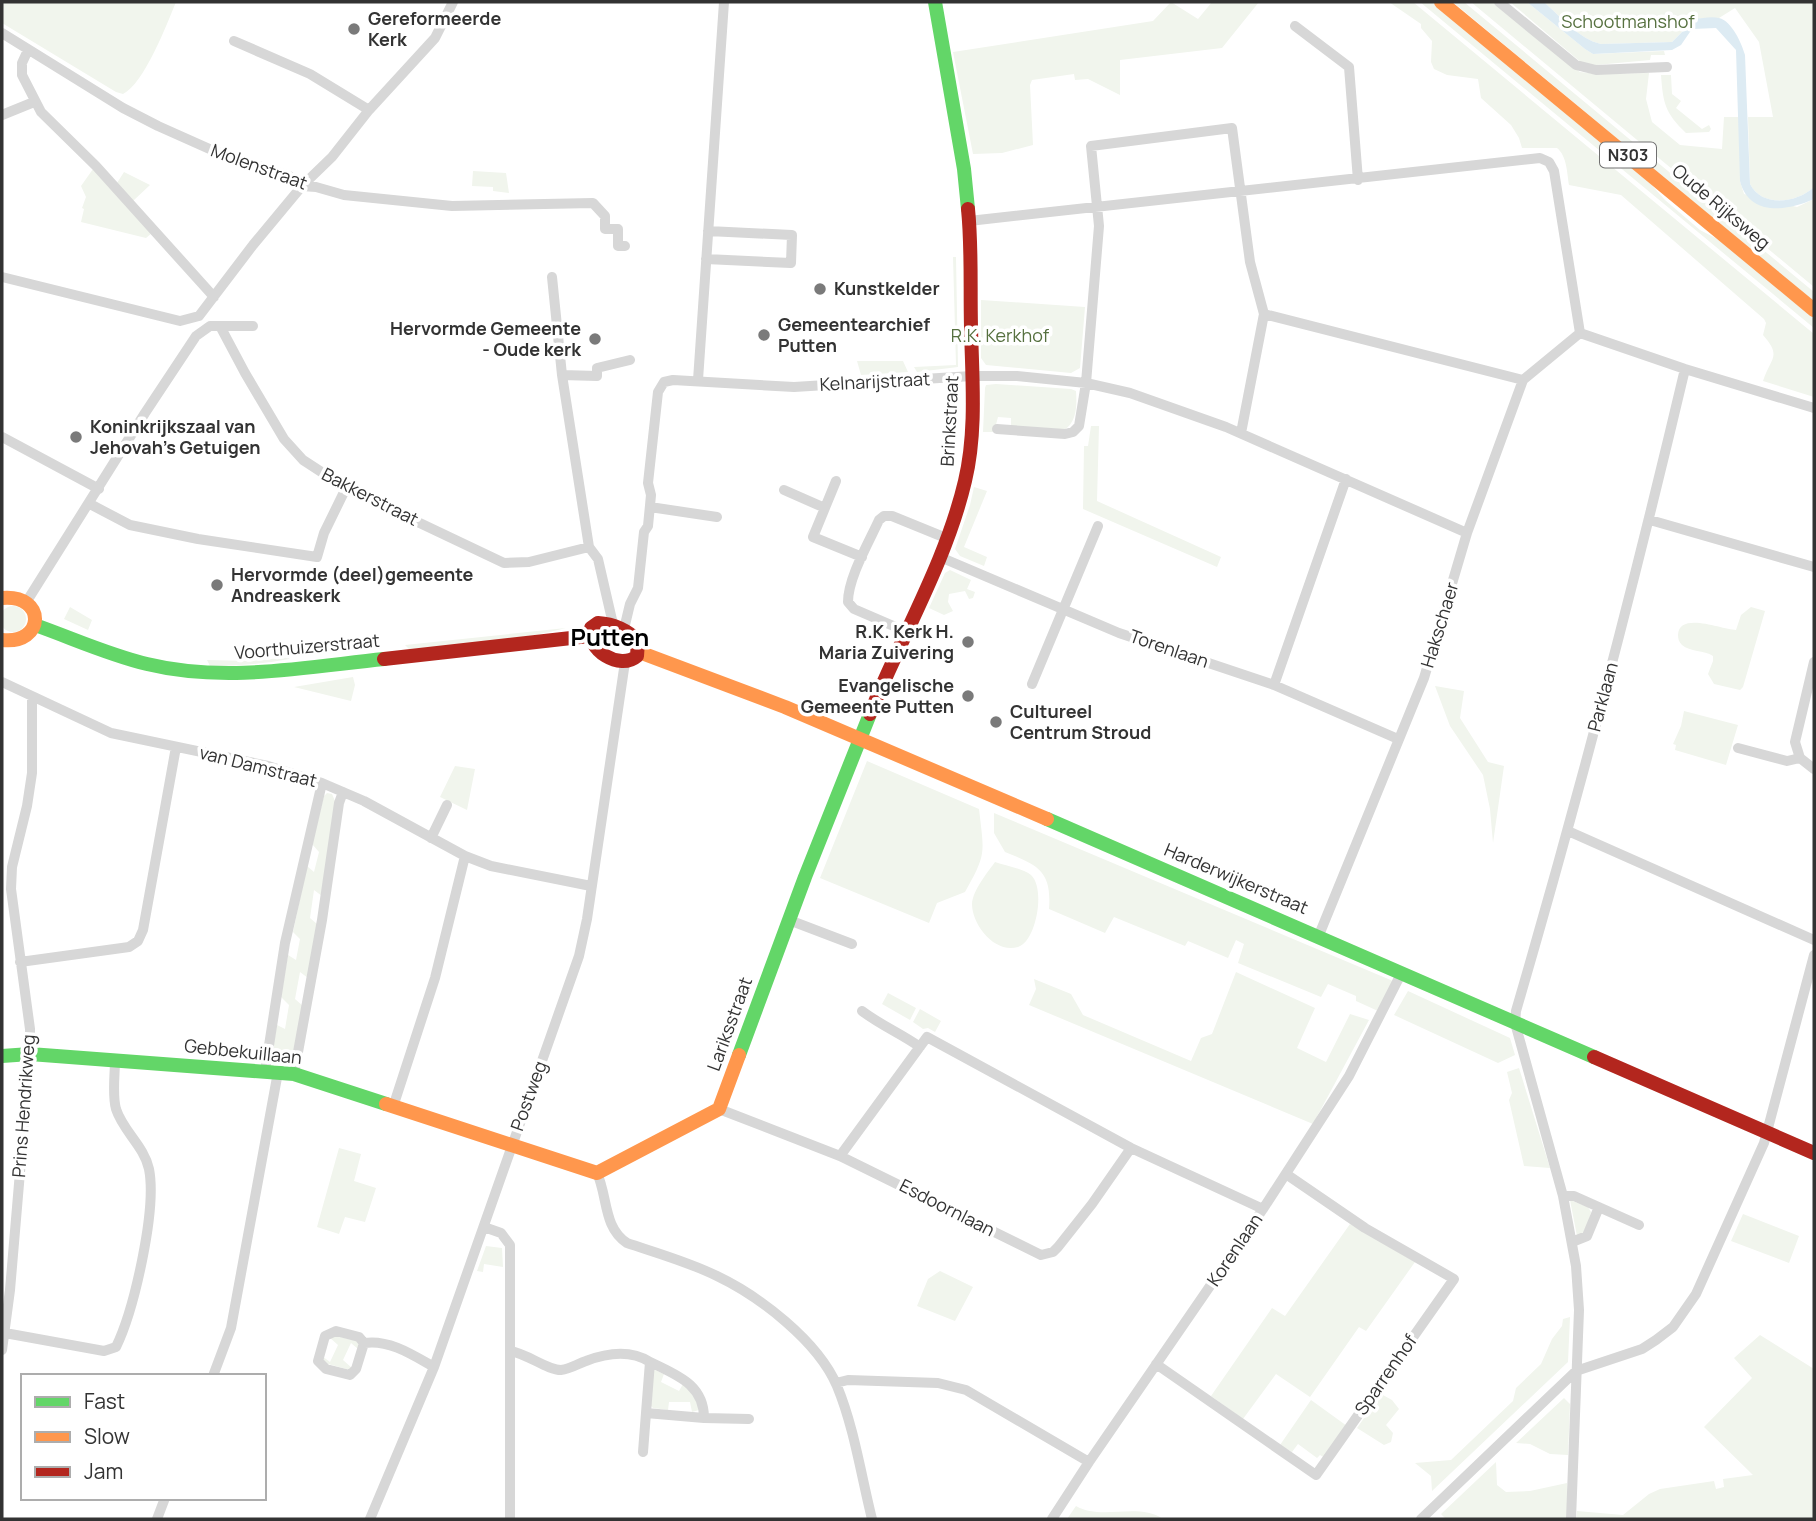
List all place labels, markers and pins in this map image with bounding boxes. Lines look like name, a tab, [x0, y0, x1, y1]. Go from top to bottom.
place label: Gereformeerde Kerk	[368, 6, 501, 51]
marker: Gereformeerde Kerk	[346, 21, 362, 37]
place label: Kunstkelder	[834, 276, 940, 300]
marker: Kunstkelder	[812, 281, 828, 297]
place label: Gemeentearchief Putten	[778, 312, 930, 357]
place label: Hervormde Gemeente - Oude kerk	[390, 316, 582, 361]
marker: Gemeentearchief Putten	[756, 327, 772, 343]
marker: Hervormde Gemeente - Oude kerk	[587, 331, 603, 347]
place label: Koninkrijkszaal van Jehovah's Getuigen	[90, 414, 261, 459]
marker: Koninkrijkszaal van Jehovah's Getuigen	[68, 429, 84, 445]
place label: Hervormde (deel)gemeente Andreaskerk	[231, 562, 474, 607]
marker: Hervormde (deel)gemeente Andreaskerk	[209, 577, 225, 593]
place label: R.K. Kerk H. Maria Zuivering	[819, 619, 954, 664]
marker: R.K. Kerk H. Maria Zuivering	[960, 634, 976, 650]
place label: Evangelische Gemeente Putten	[801, 673, 954, 718]
marker: Evangelische Gemeente Putten	[960, 688, 976, 704]
place label: Cultureel Centrum Stroud	[1010, 699, 1151, 744]
marker: Cultureel Centrum Stroud	[988, 714, 1004, 730]

